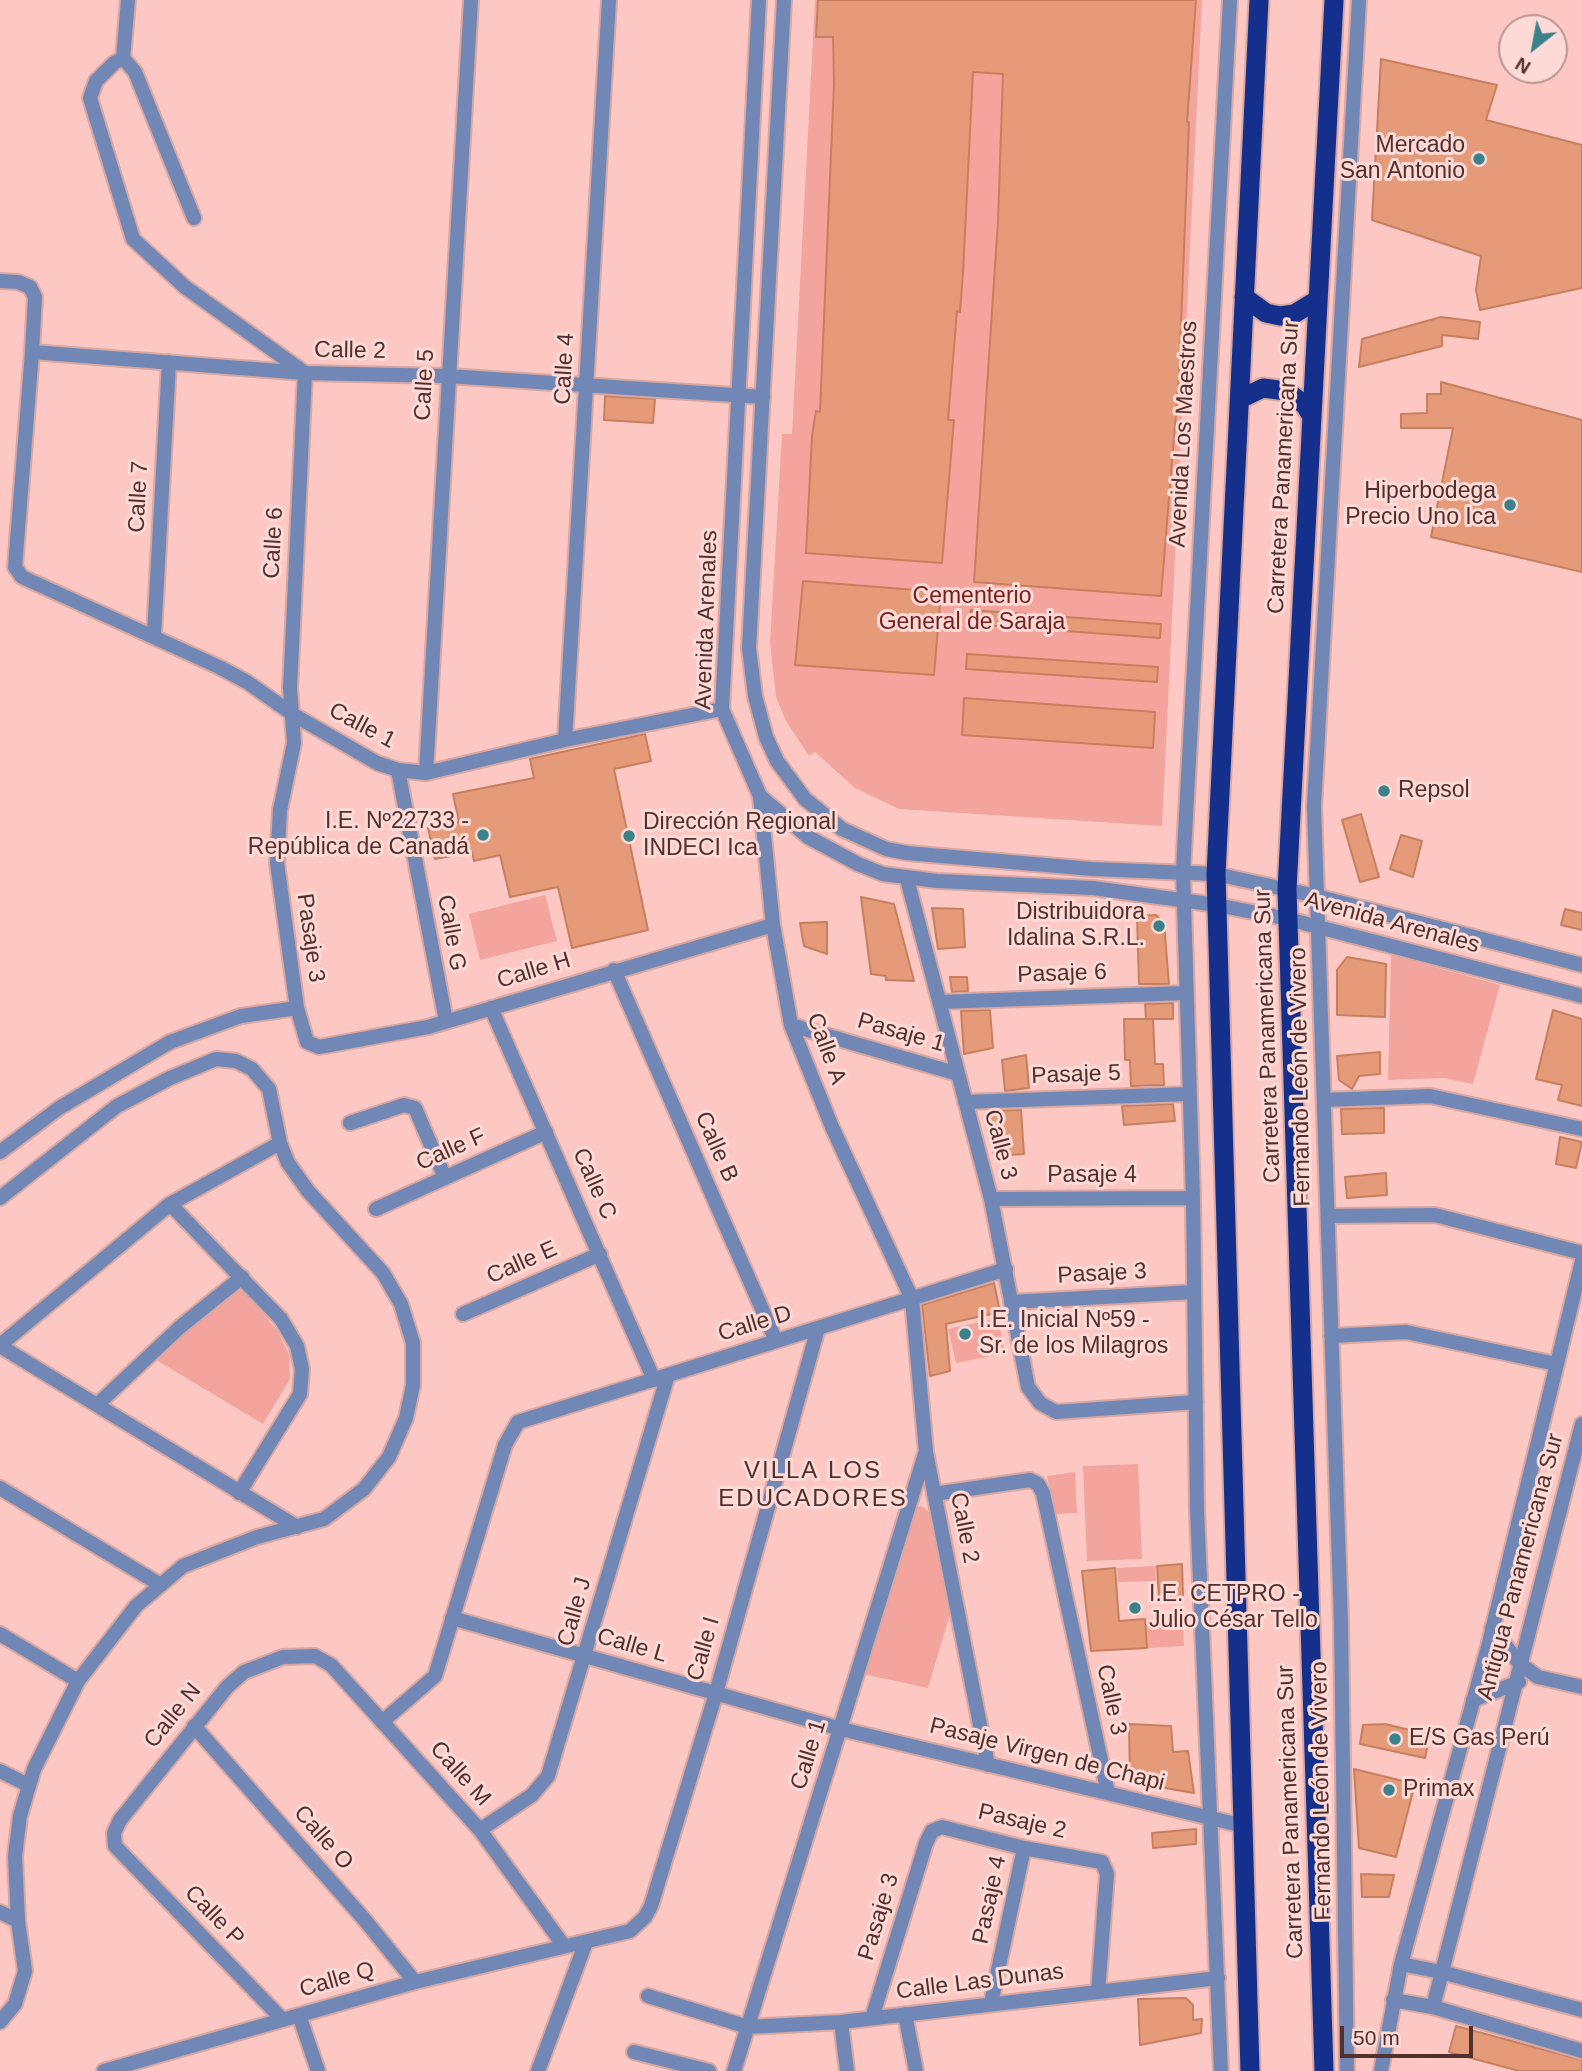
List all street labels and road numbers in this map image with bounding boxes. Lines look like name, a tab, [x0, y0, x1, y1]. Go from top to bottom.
street label: Carretera Panamericana Sur	[1263, 319, 1305, 615]
street label: Avenida Los Maestros	[1164, 320, 1204, 548]
street label: Calle 4	[549, 333, 581, 405]
street label: Calle 2	[314, 337, 386, 365]
street label: Calle 5	[409, 349, 441, 421]
street label: Calle 7	[123, 461, 155, 533]
street label: Calle 6	[258, 507, 290, 579]
street label: Avenida Arenales	[690, 530, 724, 710]
street label: Calle 1	[324, 697, 400, 755]
street label: Avenida Arenales	[1302, 886, 1482, 960]
street label: Carretera Panamericana Sur	[1249, 889, 1287, 1183]
street label: Pasaje 3	[290, 892, 330, 984]
street label: Calle G	[431, 893, 471, 973]
street label: Calle H	[494, 947, 574, 995]
street label: Fernando León de Vivero	[1285, 947, 1317, 1207]
street label: Pasaje 6	[1017, 959, 1107, 989]
street label: Pasaje 1	[854, 1007, 948, 1059]
street label: Calle A	[800, 1009, 852, 1089]
street label: Pasaje 5	[1031, 1060, 1121, 1090]
street label: Calle 3	[977, 1107, 1023, 1183]
street label: Calle B	[688, 1108, 744, 1186]
street label: Calle F	[412, 1123, 490, 1177]
street label: Calle C	[566, 1144, 622, 1224]
street label: Pasaje 4	[1047, 1162, 1137, 1190]
street label: Calle E	[483, 1235, 561, 1291]
street label: Pasaje 3	[1057, 1258, 1147, 1290]
street label: Calle D	[715, 1300, 795, 1348]
street label: Antigua Panamericana Sur	[1472, 1431, 1570, 1703]
street label: Calle 2	[944, 1490, 984, 1566]
street label: Calle J	[552, 1574, 598, 1650]
street label: Calle I	[682, 1614, 726, 1684]
street label: Calle L	[594, 1623, 670, 1669]
street label: Fernando León de Vivero	[1306, 1661, 1338, 1921]
street label: Calle 3	[1090, 1662, 1132, 1738]
street label: Carretera Panamericana Sur	[1272, 1665, 1310, 1959]
street label: Calle N	[139, 1678, 207, 1754]
street label: Pasaje Virgen de Chapi	[927, 1712, 1167, 1798]
street label: Calle 1	[785, 1717, 833, 1793]
street label: Calle M	[424, 1736, 496, 1812]
street label: Pasaje 2	[975, 1798, 1069, 1846]
street label: Calle O	[287, 1800, 359, 1876]
street label: Pasaje 4	[967, 1853, 1013, 1947]
street label: Pasaje 3	[853, 1870, 905, 1964]
street label: Calle P	[178, 1880, 250, 1952]
street label: Calle Q	[296, 1956, 378, 2004]
street label: Calle Las Dunas	[895, 1958, 1065, 2006]

